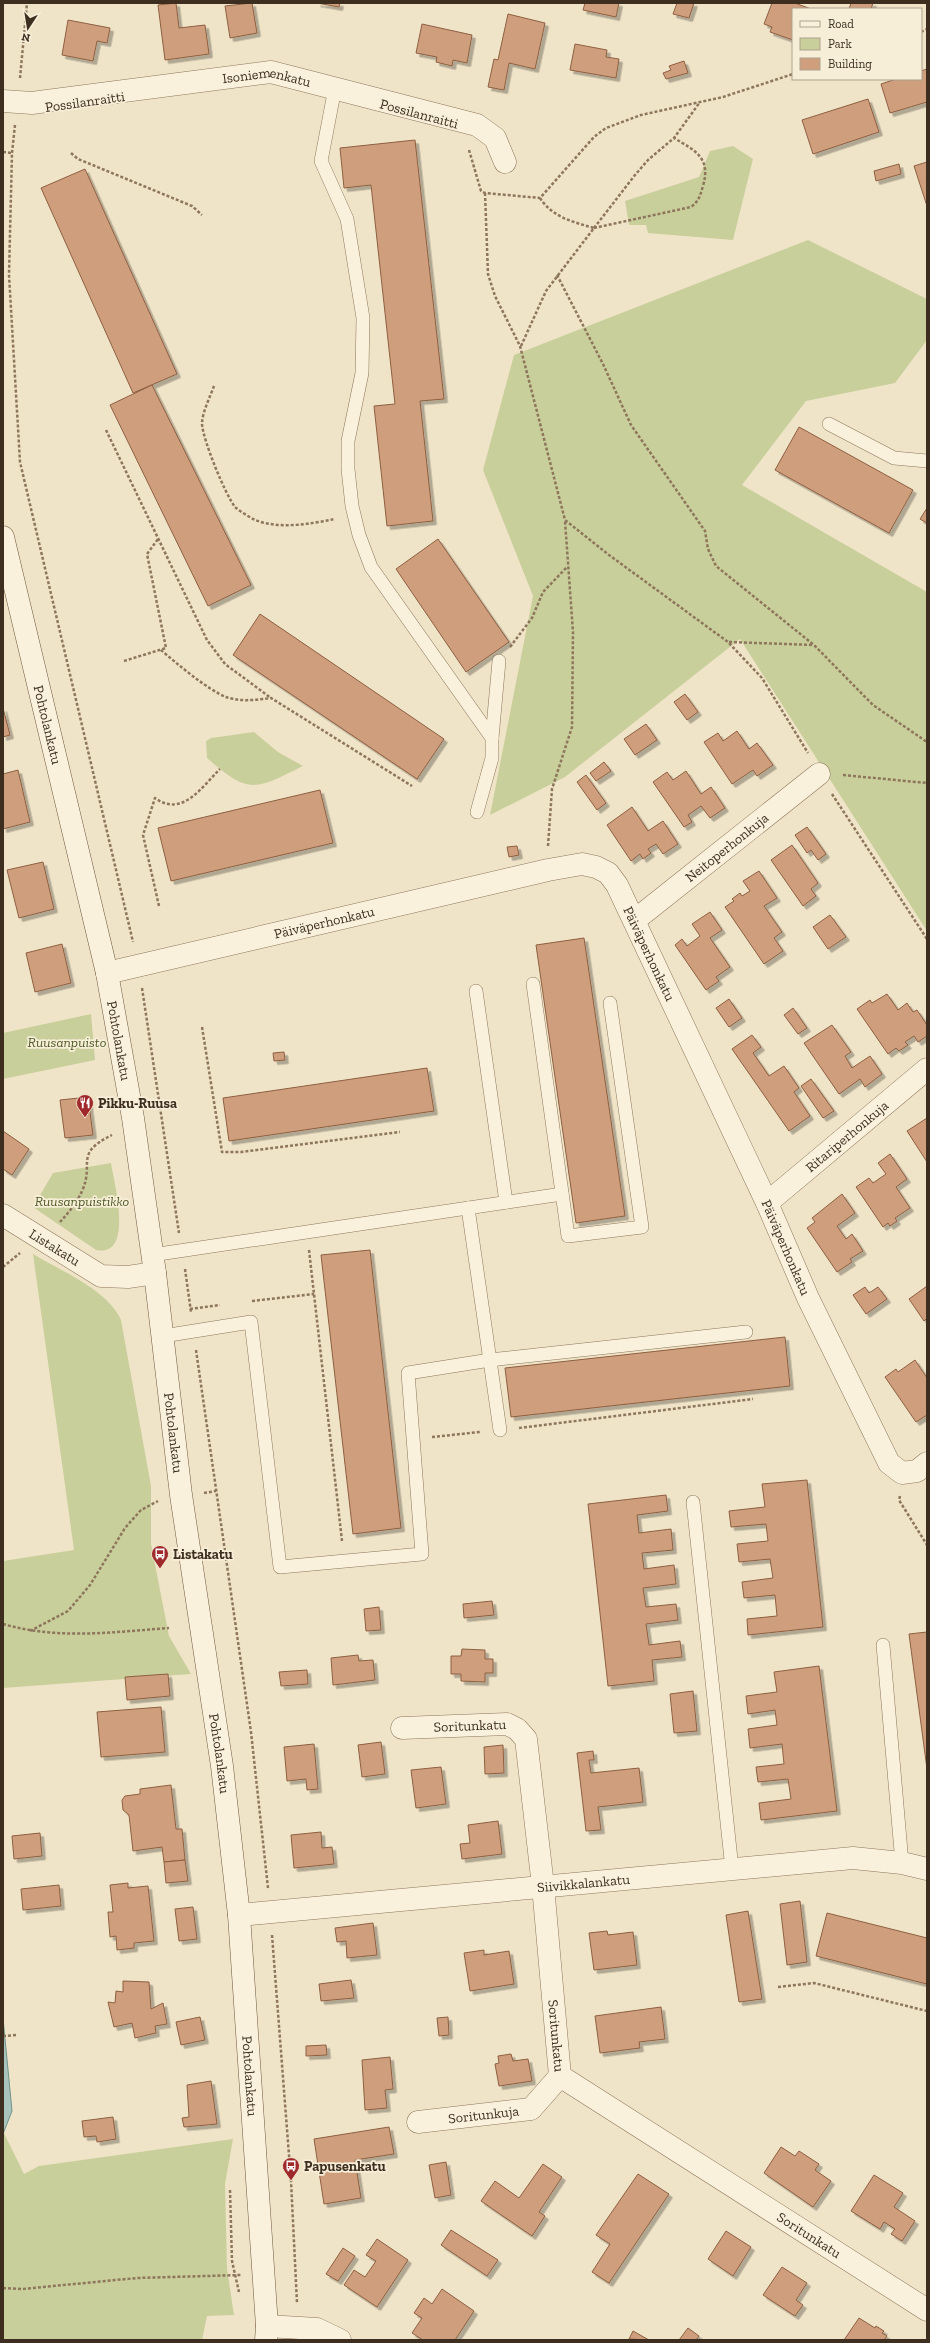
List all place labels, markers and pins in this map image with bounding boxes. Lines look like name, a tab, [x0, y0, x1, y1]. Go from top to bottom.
restaurant icon: Pikku-Ruusa	[75, 1093, 95, 1118]
place label: Pikku-Ruusa	[98, 1095, 177, 1112]
bus stop icon: Listakatu	[150, 1544, 170, 1569]
place label: Listakatu	[173, 1546, 233, 1563]
bus stop icon: Papusenkatu	[281, 2156, 301, 2181]
place label: Papusenkatu	[304, 2158, 386, 2175]

